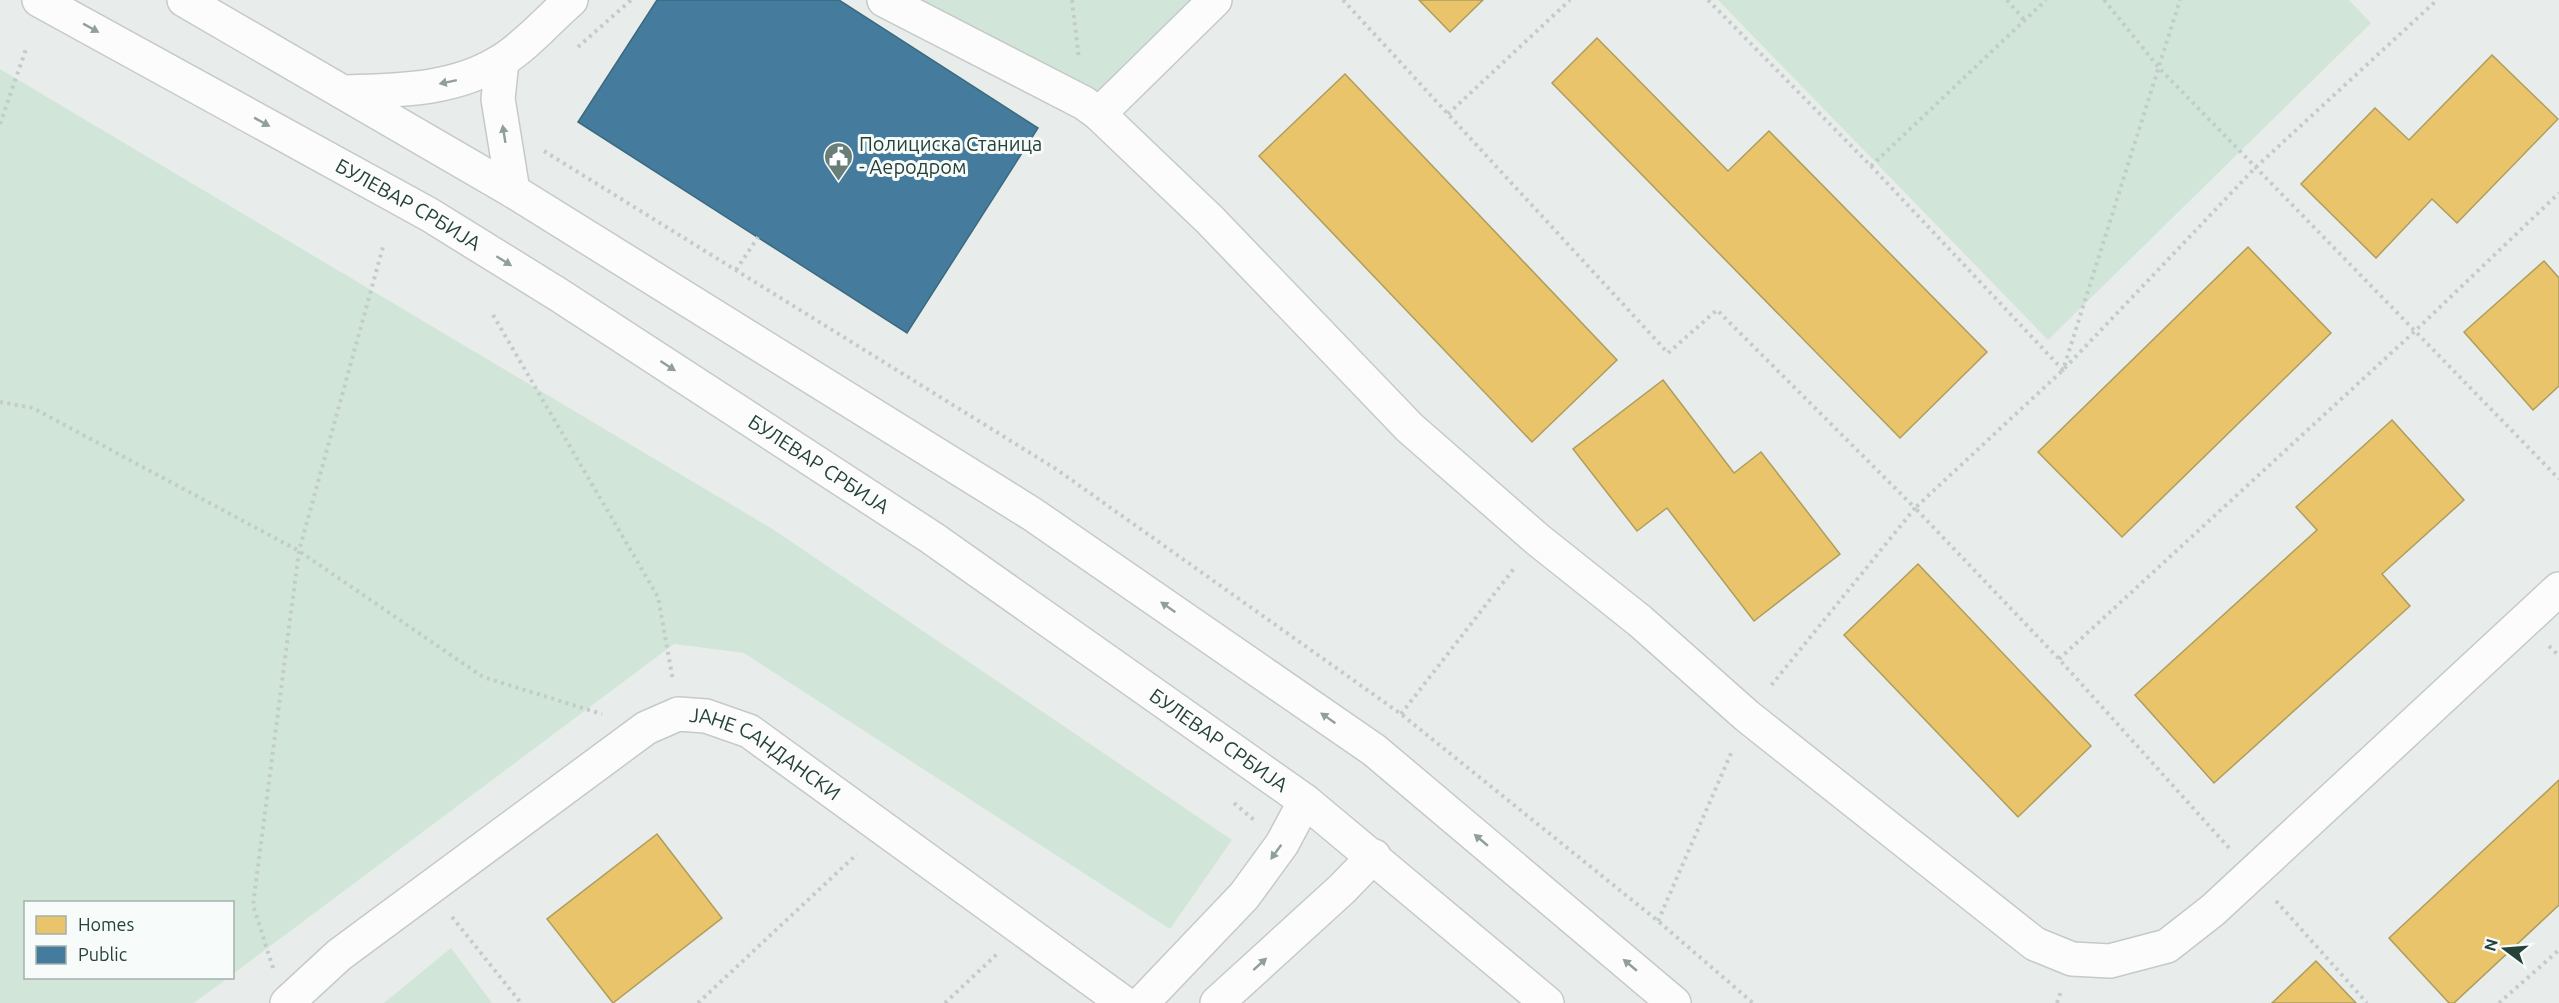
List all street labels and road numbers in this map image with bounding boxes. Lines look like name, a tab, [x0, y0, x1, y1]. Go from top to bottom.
street label: БУЛЕВАР СРБИЈА	[332, 153, 485, 255]
street label: БУЛЕВАР СРБИЈА	[744, 410, 894, 518]
street label: БУЛЕВАР СРБИЈА	[1146, 683, 1292, 796]
street label: ЈАНЕ САНДАНСКИ	[689, 703, 845, 805]

